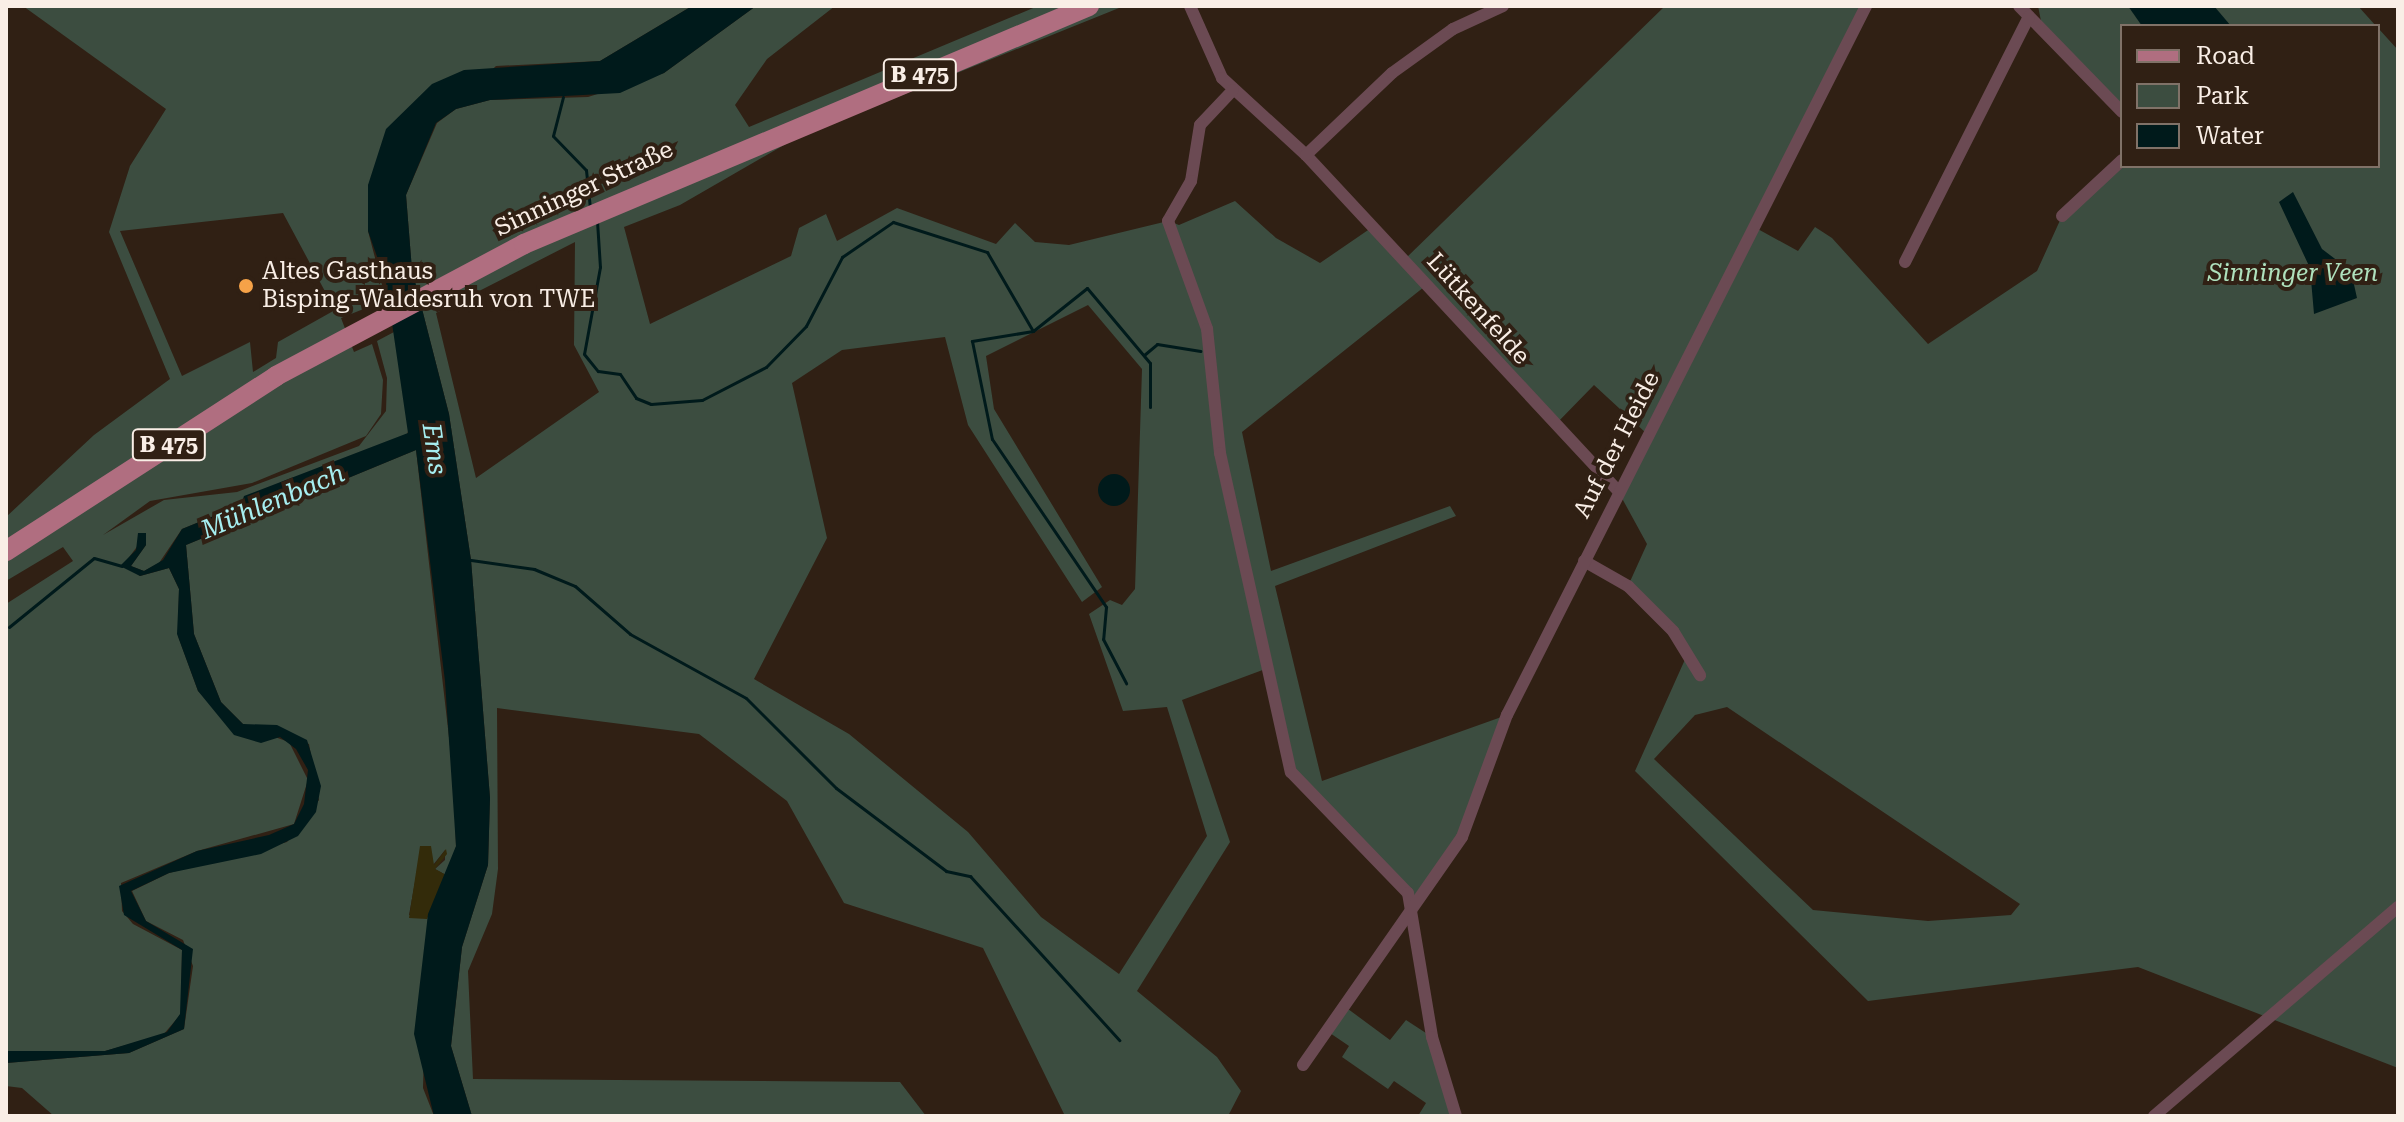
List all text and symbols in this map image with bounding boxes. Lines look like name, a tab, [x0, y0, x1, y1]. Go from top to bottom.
legend	[2120, 24, 2380, 168]
text: Road	[2196, 42, 2255, 70]
road number: B 475	[882, 57, 958, 93]
text: Park	[2196, 82, 2249, 110]
text: Water	[2196, 122, 2264, 150]
street label: Sinninger Straße	[490, 135, 678, 243]
street label: Lütkenfelde	[1420, 247, 1536, 371]
place label: Altes Gasthaus Bisping-Waldesruh von TWE	[262, 258, 595, 314]
park label: Sinninger Veen	[2208, 260, 2378, 288]
marker: Altes Gasthaus Bisping-Waldesruh von TWE	[237, 277, 255, 295]
street label: Auf der Heide	[1568, 367, 1666, 523]
water label: Ems	[415, 421, 453, 477]
road number: B 475	[131, 427, 207, 463]
water label: Mühlenbach	[196, 458, 350, 546]

